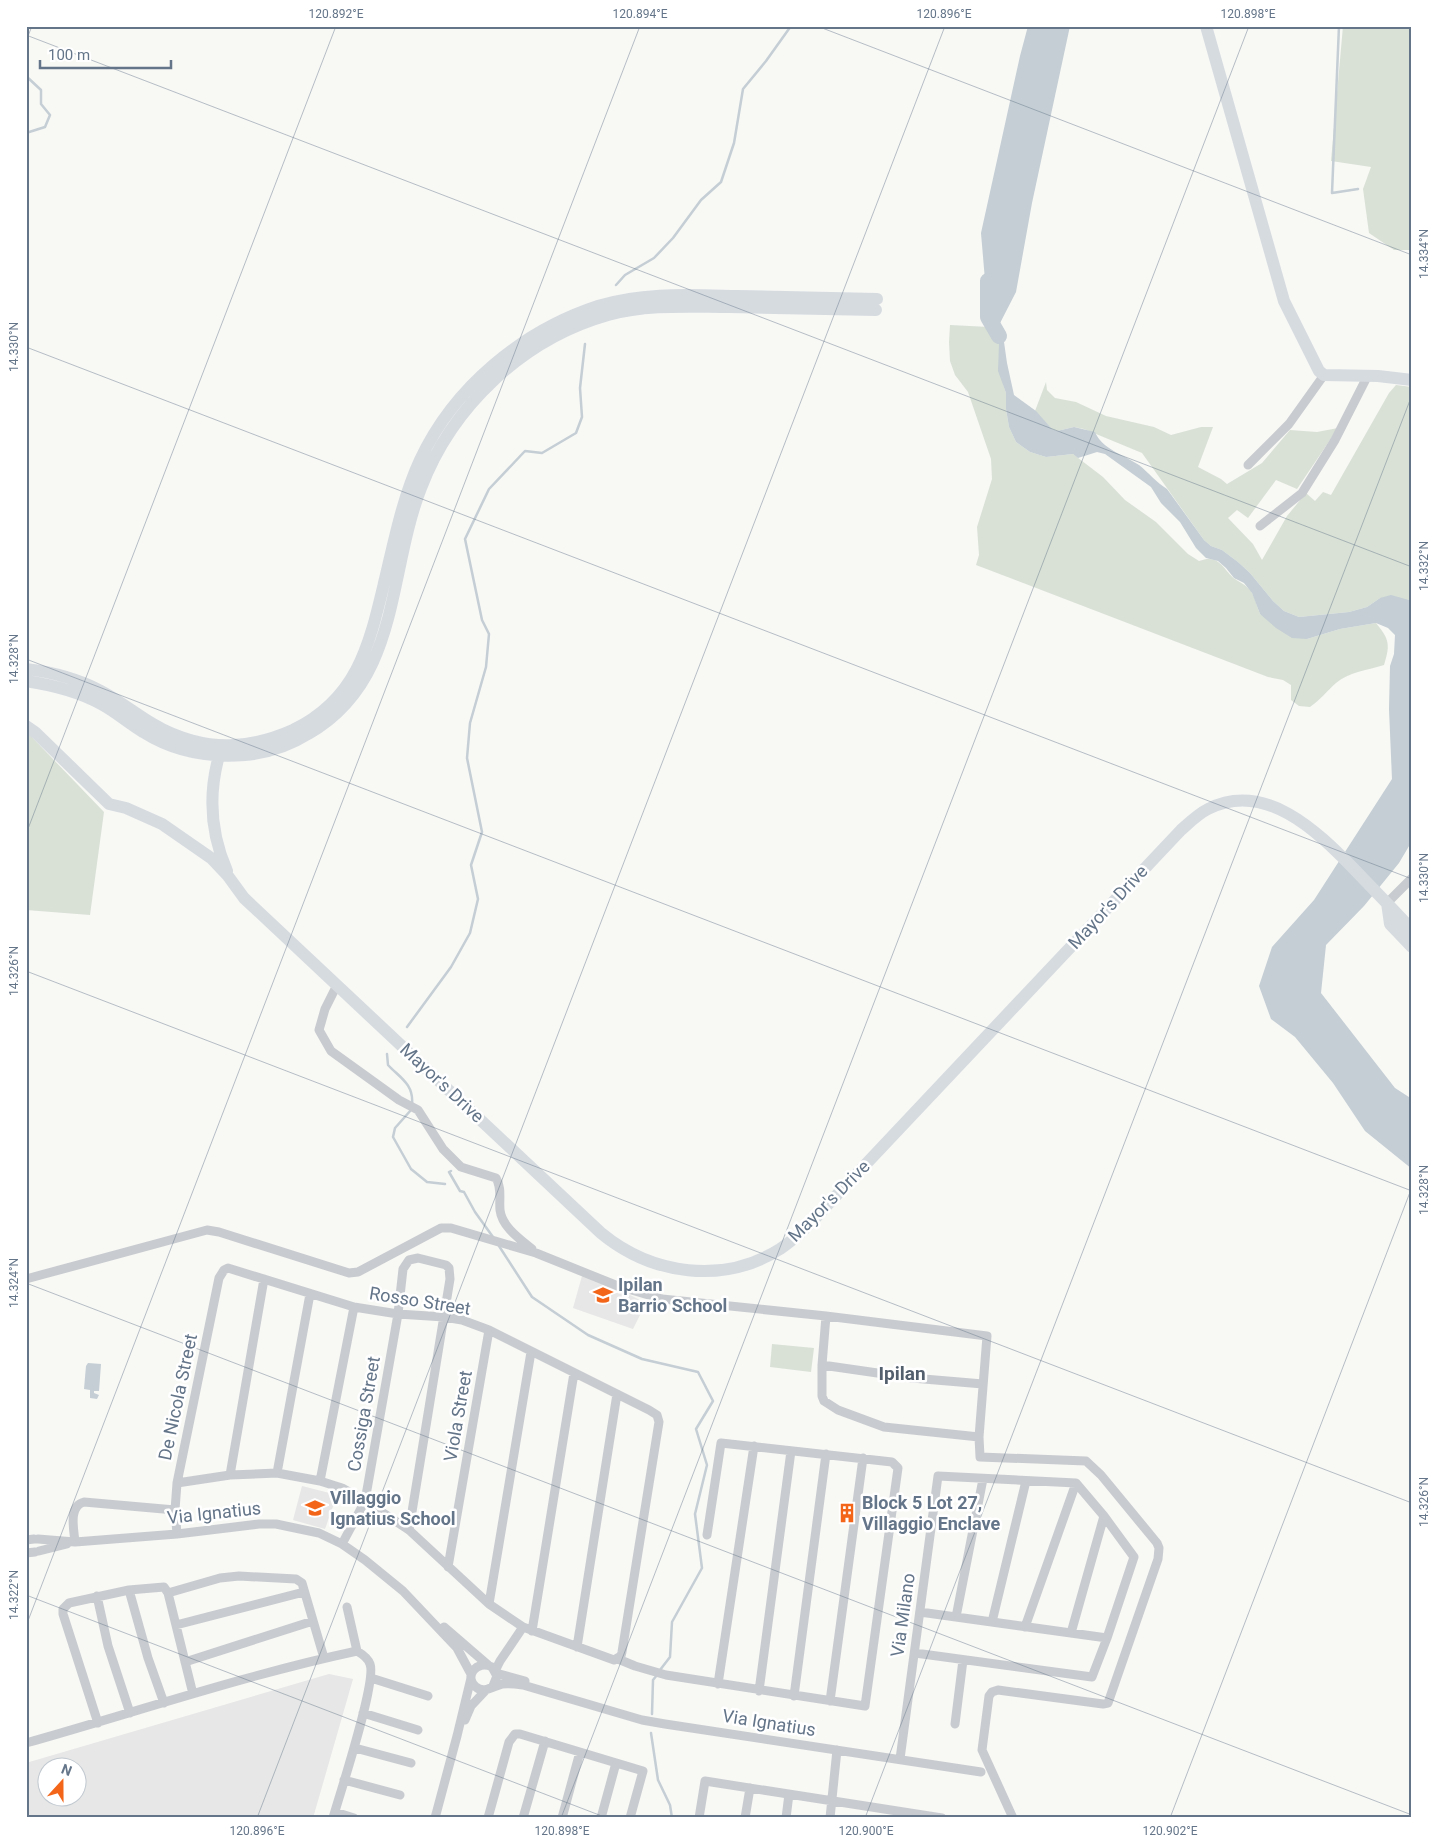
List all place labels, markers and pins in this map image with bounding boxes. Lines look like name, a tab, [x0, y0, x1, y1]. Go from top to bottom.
place label: Ipilan Barrio School	[618, 1274, 727, 1316]
school or university icon: Ipilan Barrio School	[592, 1284, 614, 1306]
place label: Villaggio Ignatius School	[330, 1487, 456, 1529]
place label: Block 5 Lot 27, Villaggio Enclave	[862, 1492, 1001, 1534]
school or university icon: Villaggio Ignatius School	[304, 1497, 326, 1519]
building icon: Block 5 Lot 27, Villaggio Enclave	[836, 1502, 858, 1524]

